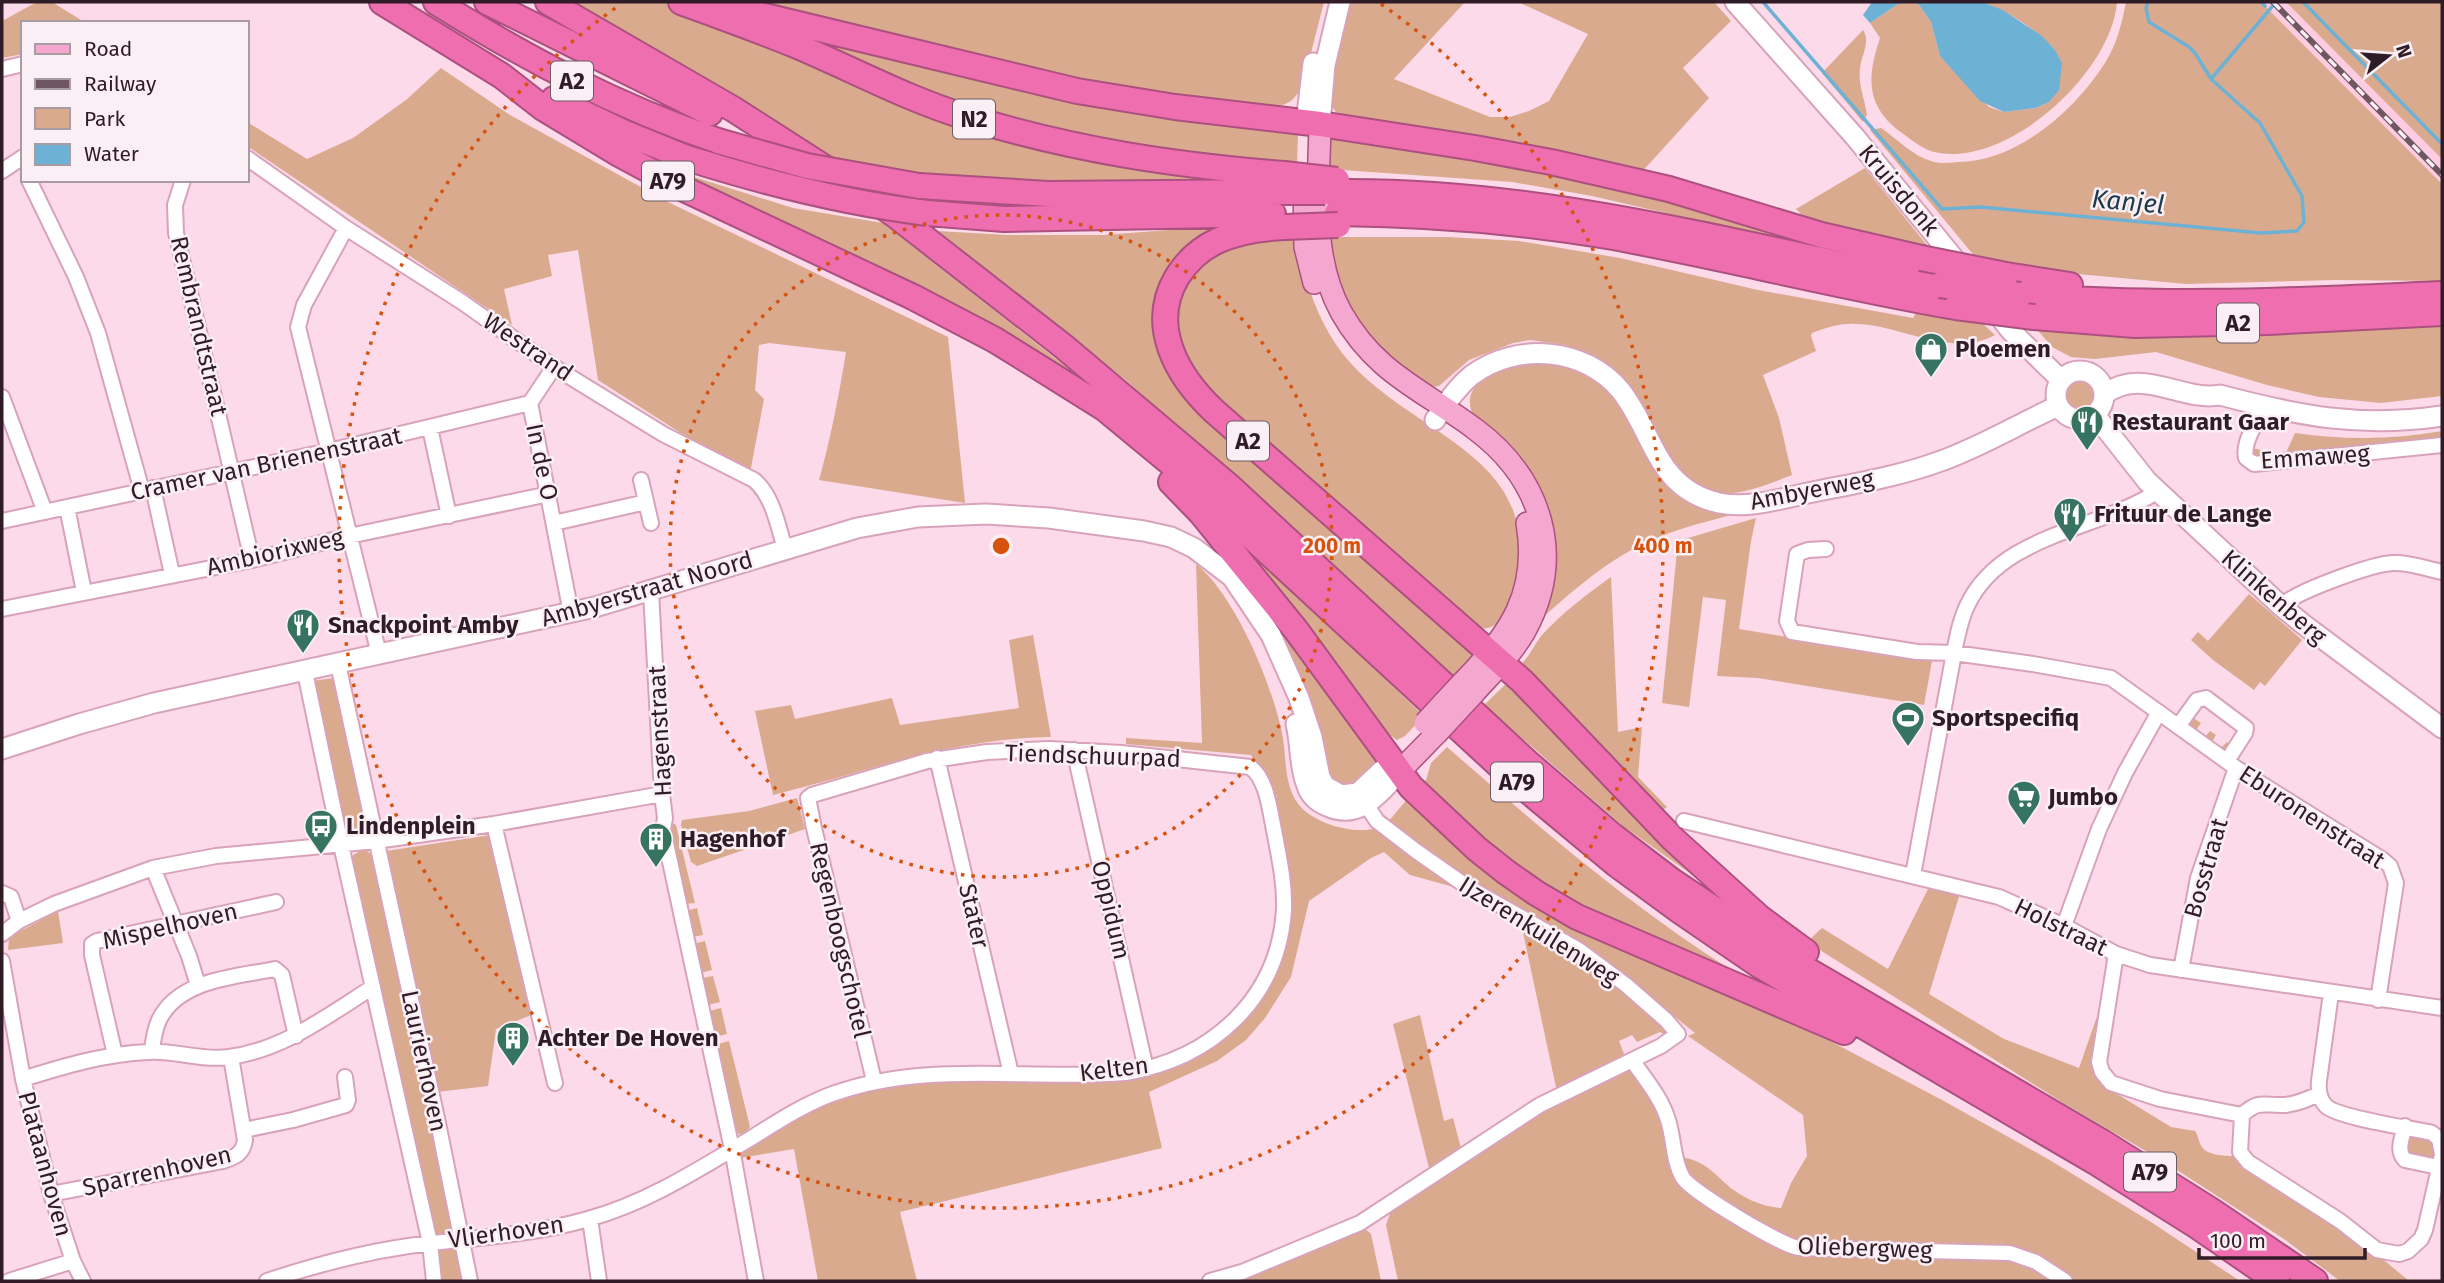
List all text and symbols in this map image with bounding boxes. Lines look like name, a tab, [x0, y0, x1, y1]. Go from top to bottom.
legend	[21, 21, 248, 182]
north arrow	[2353, 21, 2423, 91]
text: Road	[84, 36, 132, 62]
text: N	[2391, 42, 2417, 61]
road number: A2	[551, 61, 593, 100]
text: Railway	[84, 71, 157, 97]
road number: N2	[953, 100, 995, 138]
text: Park	[84, 106, 126, 132]
street label: Kruisdonk	[1853, 139, 1946, 242]
text: Water	[84, 141, 139, 167]
road number: A79	[642, 162, 694, 200]
water label: Kanjel	[2090, 183, 2166, 221]
street label: Rembrandtstraat	[165, 233, 233, 419]
road number: A2	[2217, 304, 2259, 342]
street label: Westrand	[478, 307, 578, 387]
shop icon: Ploemen	[1912, 330, 1950, 379]
place label: Ploemen	[1955, 335, 2051, 363]
restaurant icon: Restaurant Gaar	[2068, 403, 2106, 452]
place label: Restaurant Gaar	[2112, 408, 2290, 436]
street label: Cramer van Brienenstraat	[128, 421, 405, 506]
street label: In de O	[520, 421, 564, 503]
road number: A2	[1227, 422, 1269, 461]
street label: Emmaweg	[2259, 439, 2371, 475]
street label: Ambyerweg	[1748, 464, 1877, 516]
restaurant icon: Frituur de Lange	[2051, 495, 2089, 544]
place label: Frituur de Lange	[2094, 500, 2272, 528]
street label: Ambiorixweg	[204, 523, 347, 581]
text: 200 m	[1303, 533, 1361, 559]
text: 400 m	[1633, 533, 1693, 559]
centre of rings	[989, 534, 1013, 558]
street label: Klinkenberg	[2216, 544, 2333, 651]
street label: Ambyerstraat Noord	[538, 545, 756, 633]
restaurant icon: Snackpoint Amby	[284, 606, 322, 655]
place label: Snackpoint Amby	[328, 611, 519, 639]
street label: Hagenstraat	[643, 664, 677, 797]
sports icon: Sportspecifiq	[1889, 699, 1927, 748]
place label: Sportspecifiq	[1932, 704, 2079, 732]
street label: Tiendschuurpad	[1005, 739, 1181, 773]
street label: Eburonenstraat	[2234, 760, 2390, 875]
road number: A79	[1491, 762, 1543, 802]
supermarket icon: Jumbo	[2005, 778, 2043, 827]
place label: Jumbo	[2047, 783, 2118, 811]
bus stop icon: Lindenplein	[302, 807, 340, 856]
place label: Lindenplein	[346, 812, 476, 840]
street label: Bosstraat	[2178, 815, 2234, 921]
building icon: Hagenhof	[637, 820, 675, 869]
place label: Hagenhof	[680, 825, 788, 853]
street label: Regenboogschotel	[804, 839, 876, 1041]
street label: Oppidum	[1086, 858, 1136, 962]
street label: IJzerenkuilenweg	[1454, 871, 1625, 992]
street label: Stater	[953, 881, 995, 952]
street label: Holstraat	[2010, 892, 2113, 962]
street label: Mispelhoven	[100, 897, 240, 955]
street label: Laurierhoven	[395, 988, 453, 1134]
building icon: Achter De Hoven	[494, 1019, 532, 1068]
place label: Achter De Hoven	[537, 1024, 718, 1052]
street label: Kelten	[1078, 1051, 1150, 1087]
street label: Plataanhoven	[12, 1088, 78, 1240]
street label: Sparrenhoven	[80, 1140, 234, 1202]
road number: A79	[2124, 1152, 2176, 1191]
street label: Vlierhoven	[446, 1210, 566, 1254]
scale bar	[2199, 1216, 2365, 1260]
text: 100 m	[2210, 1228, 2266, 1254]
street label: Oliebergweg	[1797, 1232, 1933, 1264]

